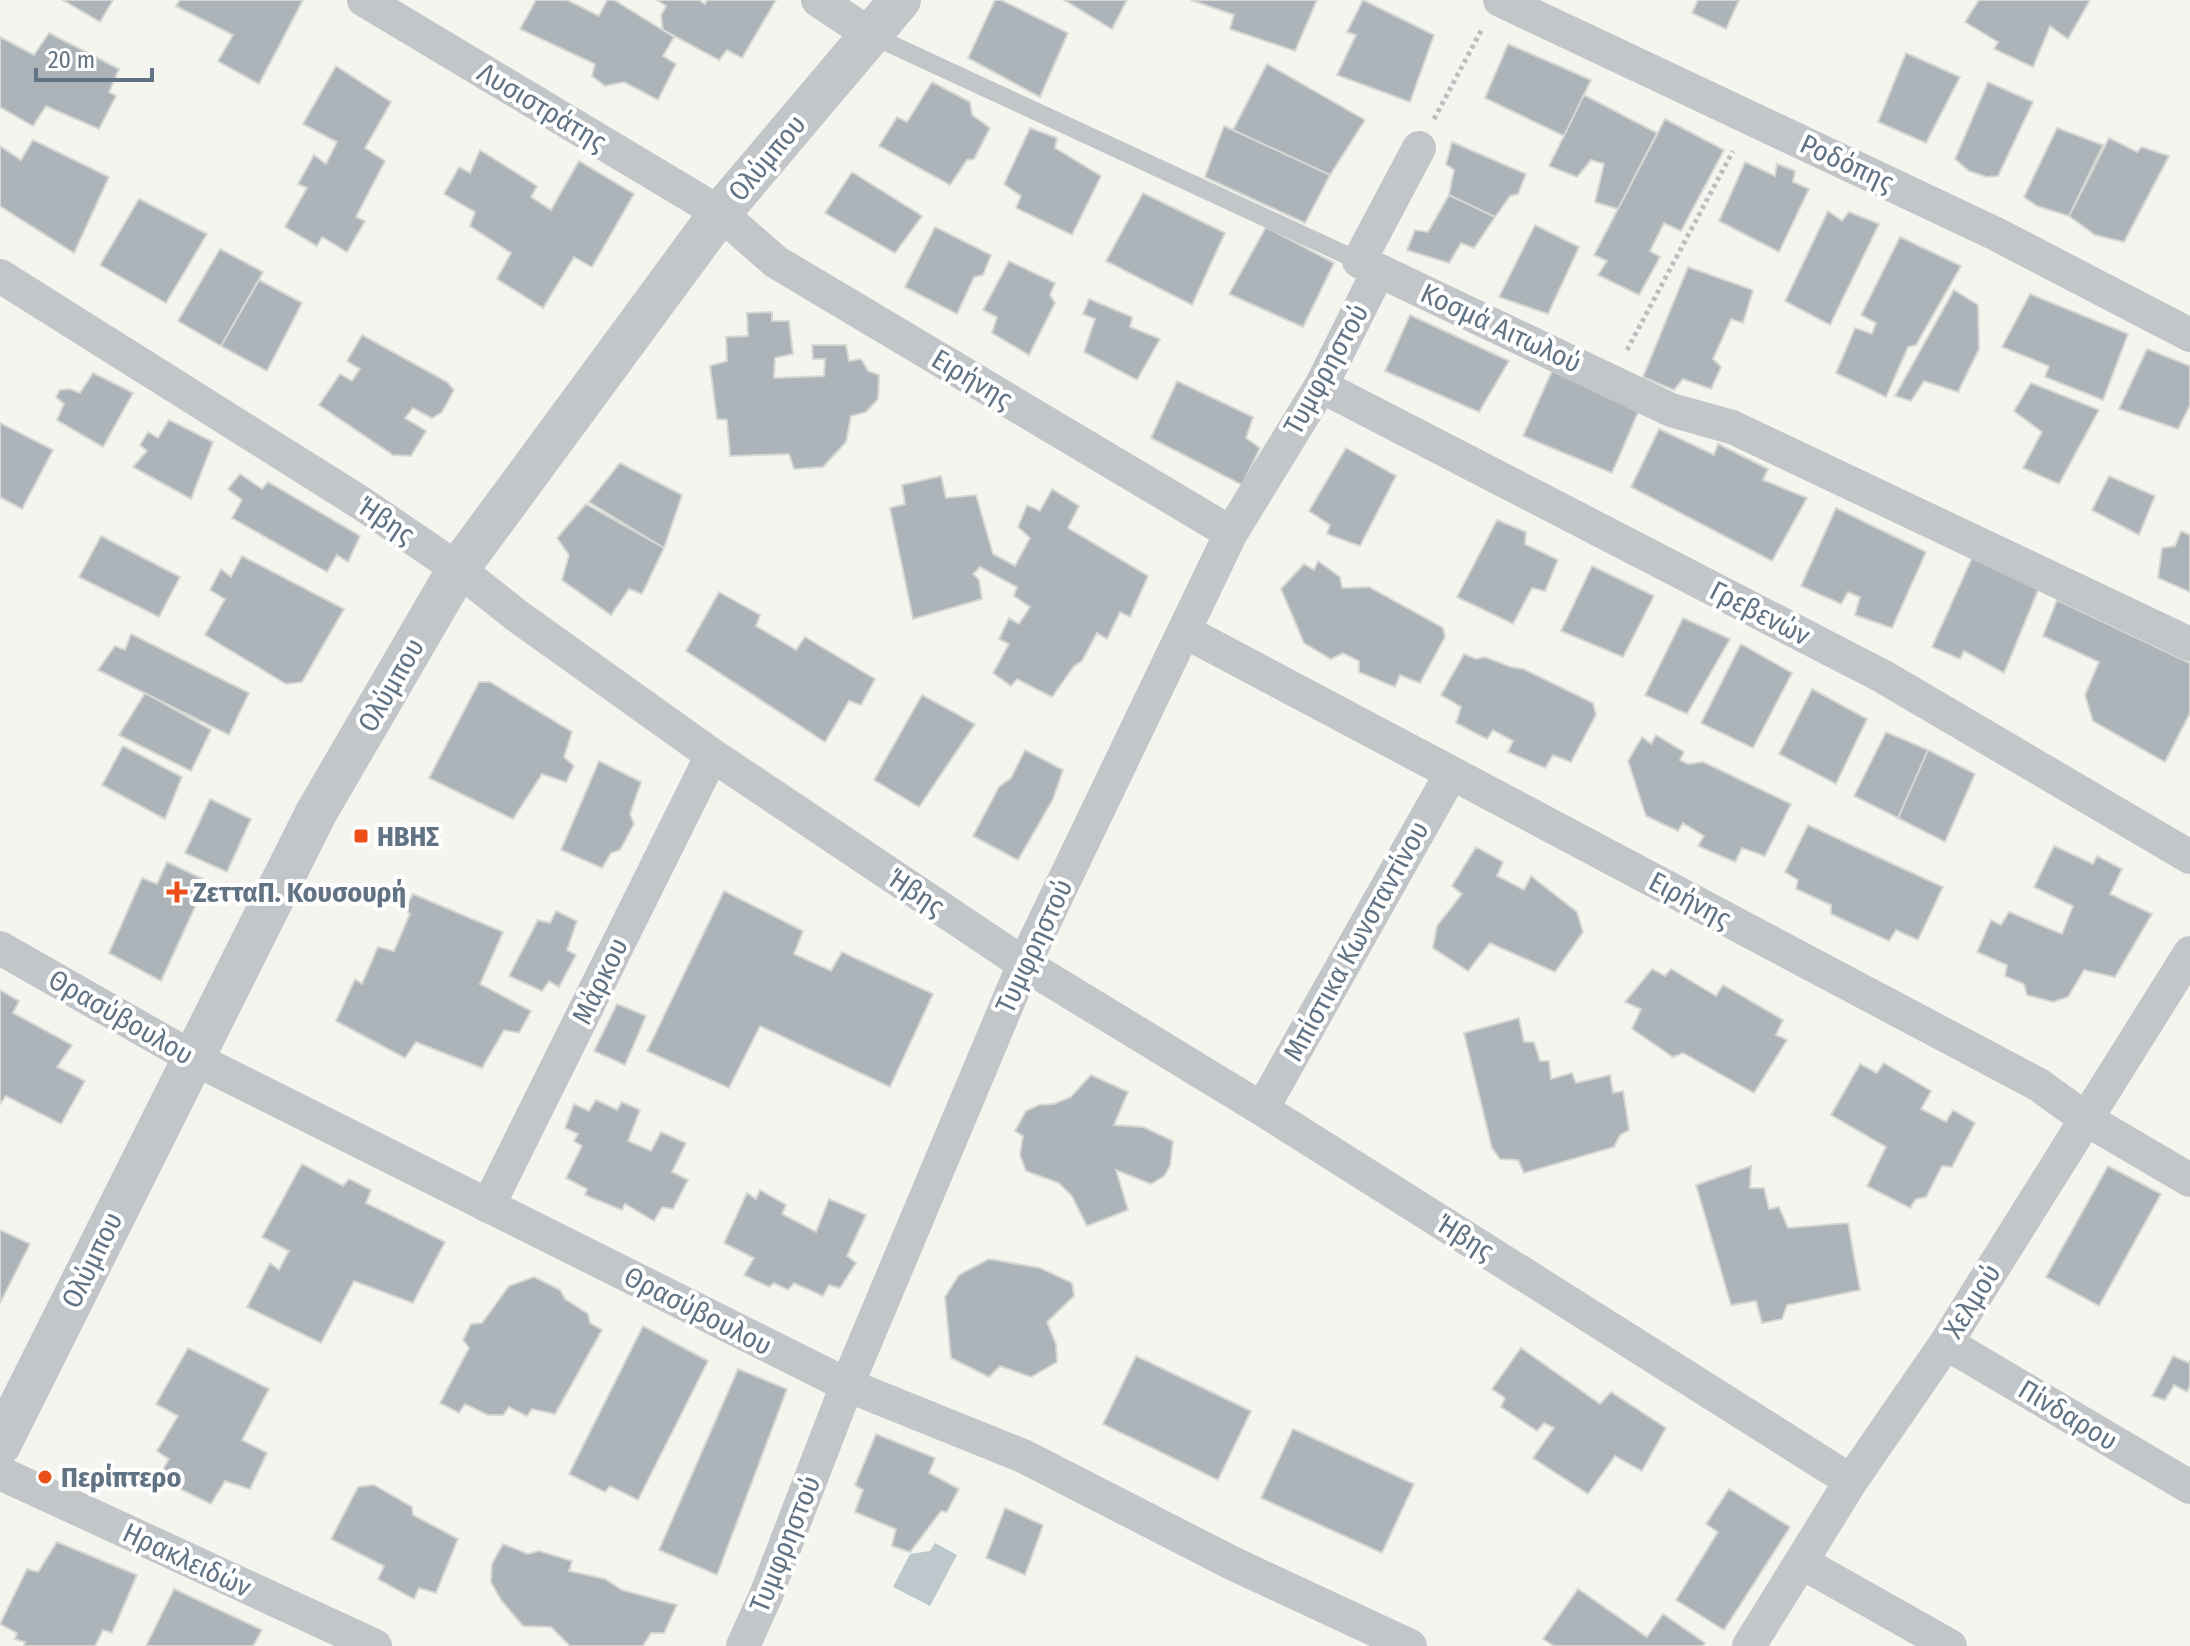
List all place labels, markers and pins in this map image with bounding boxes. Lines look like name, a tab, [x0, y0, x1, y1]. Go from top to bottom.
place label: ΗΒΗΣ	[377, 820, 439, 853]
marker: ΗΒΗΣ	[352, 827, 370, 845]
place label: ΖετταΠ. Κουσουρή	[193, 876, 406, 909]
marker: ΖετταΠ. Κουσουρή	[168, 883, 186, 901]
place label: Περίπτερο	[61, 1461, 181, 1494]
marker: Περίπτερο	[36, 1468, 54, 1486]

